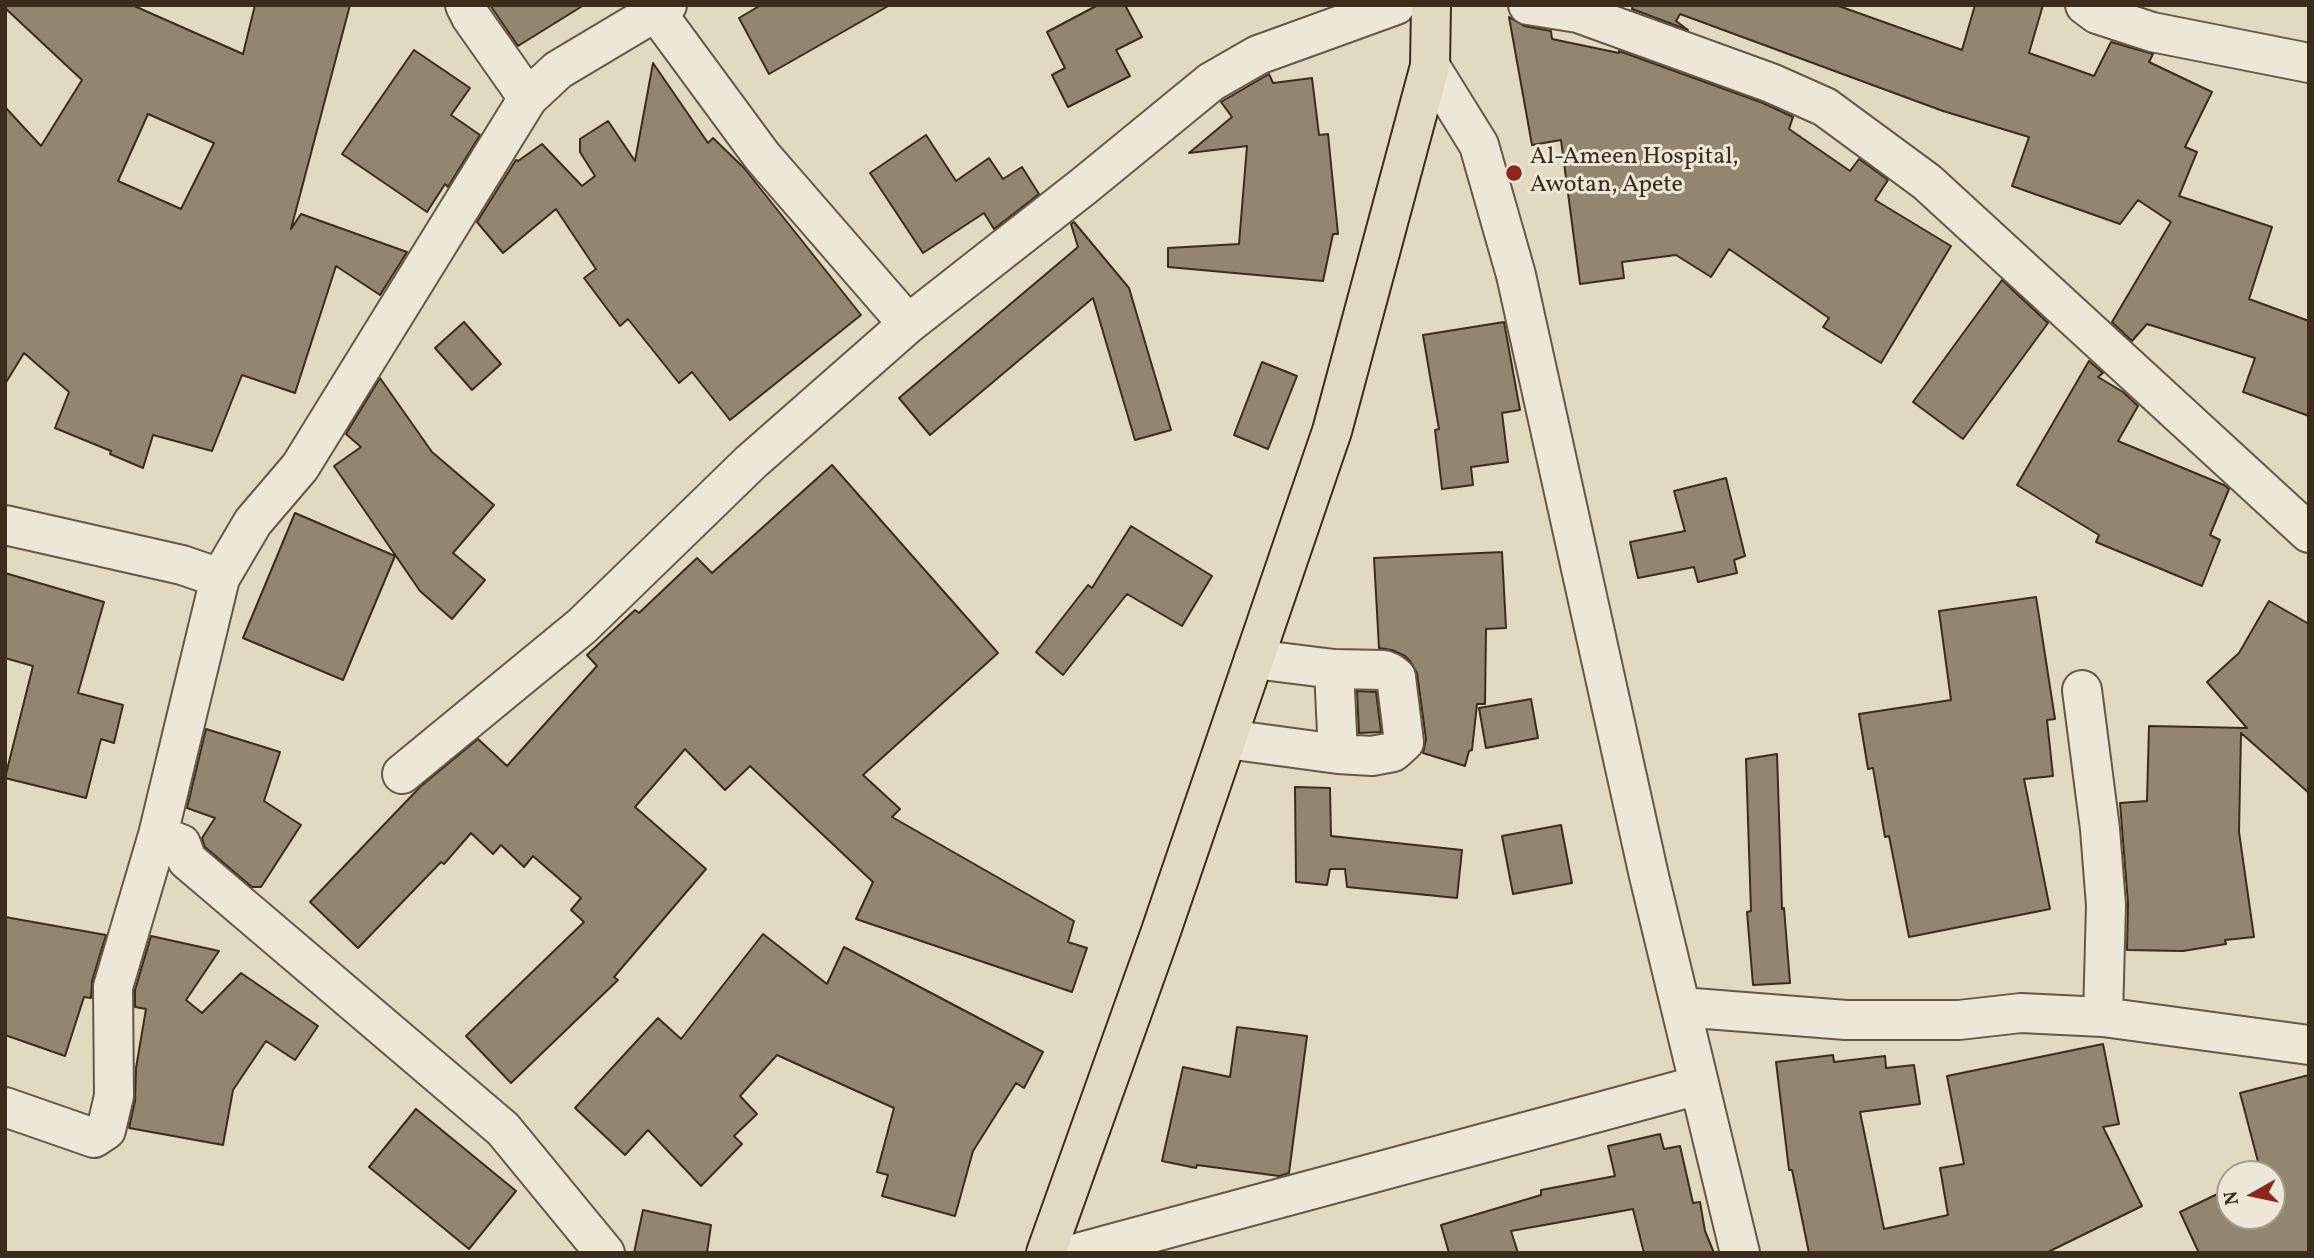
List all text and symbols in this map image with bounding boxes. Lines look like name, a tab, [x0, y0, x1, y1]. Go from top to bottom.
place label: Al-Ameen Hospital, Awotan, Apete	[1530, 145, 1739, 201]
marker: Al-Ameen Hospital, Awotan, Apete	[1504, 163, 1524, 183]
north arrow	[2216, 1160, 2286, 1230]
text: N	[2218, 1189, 2246, 1207]

